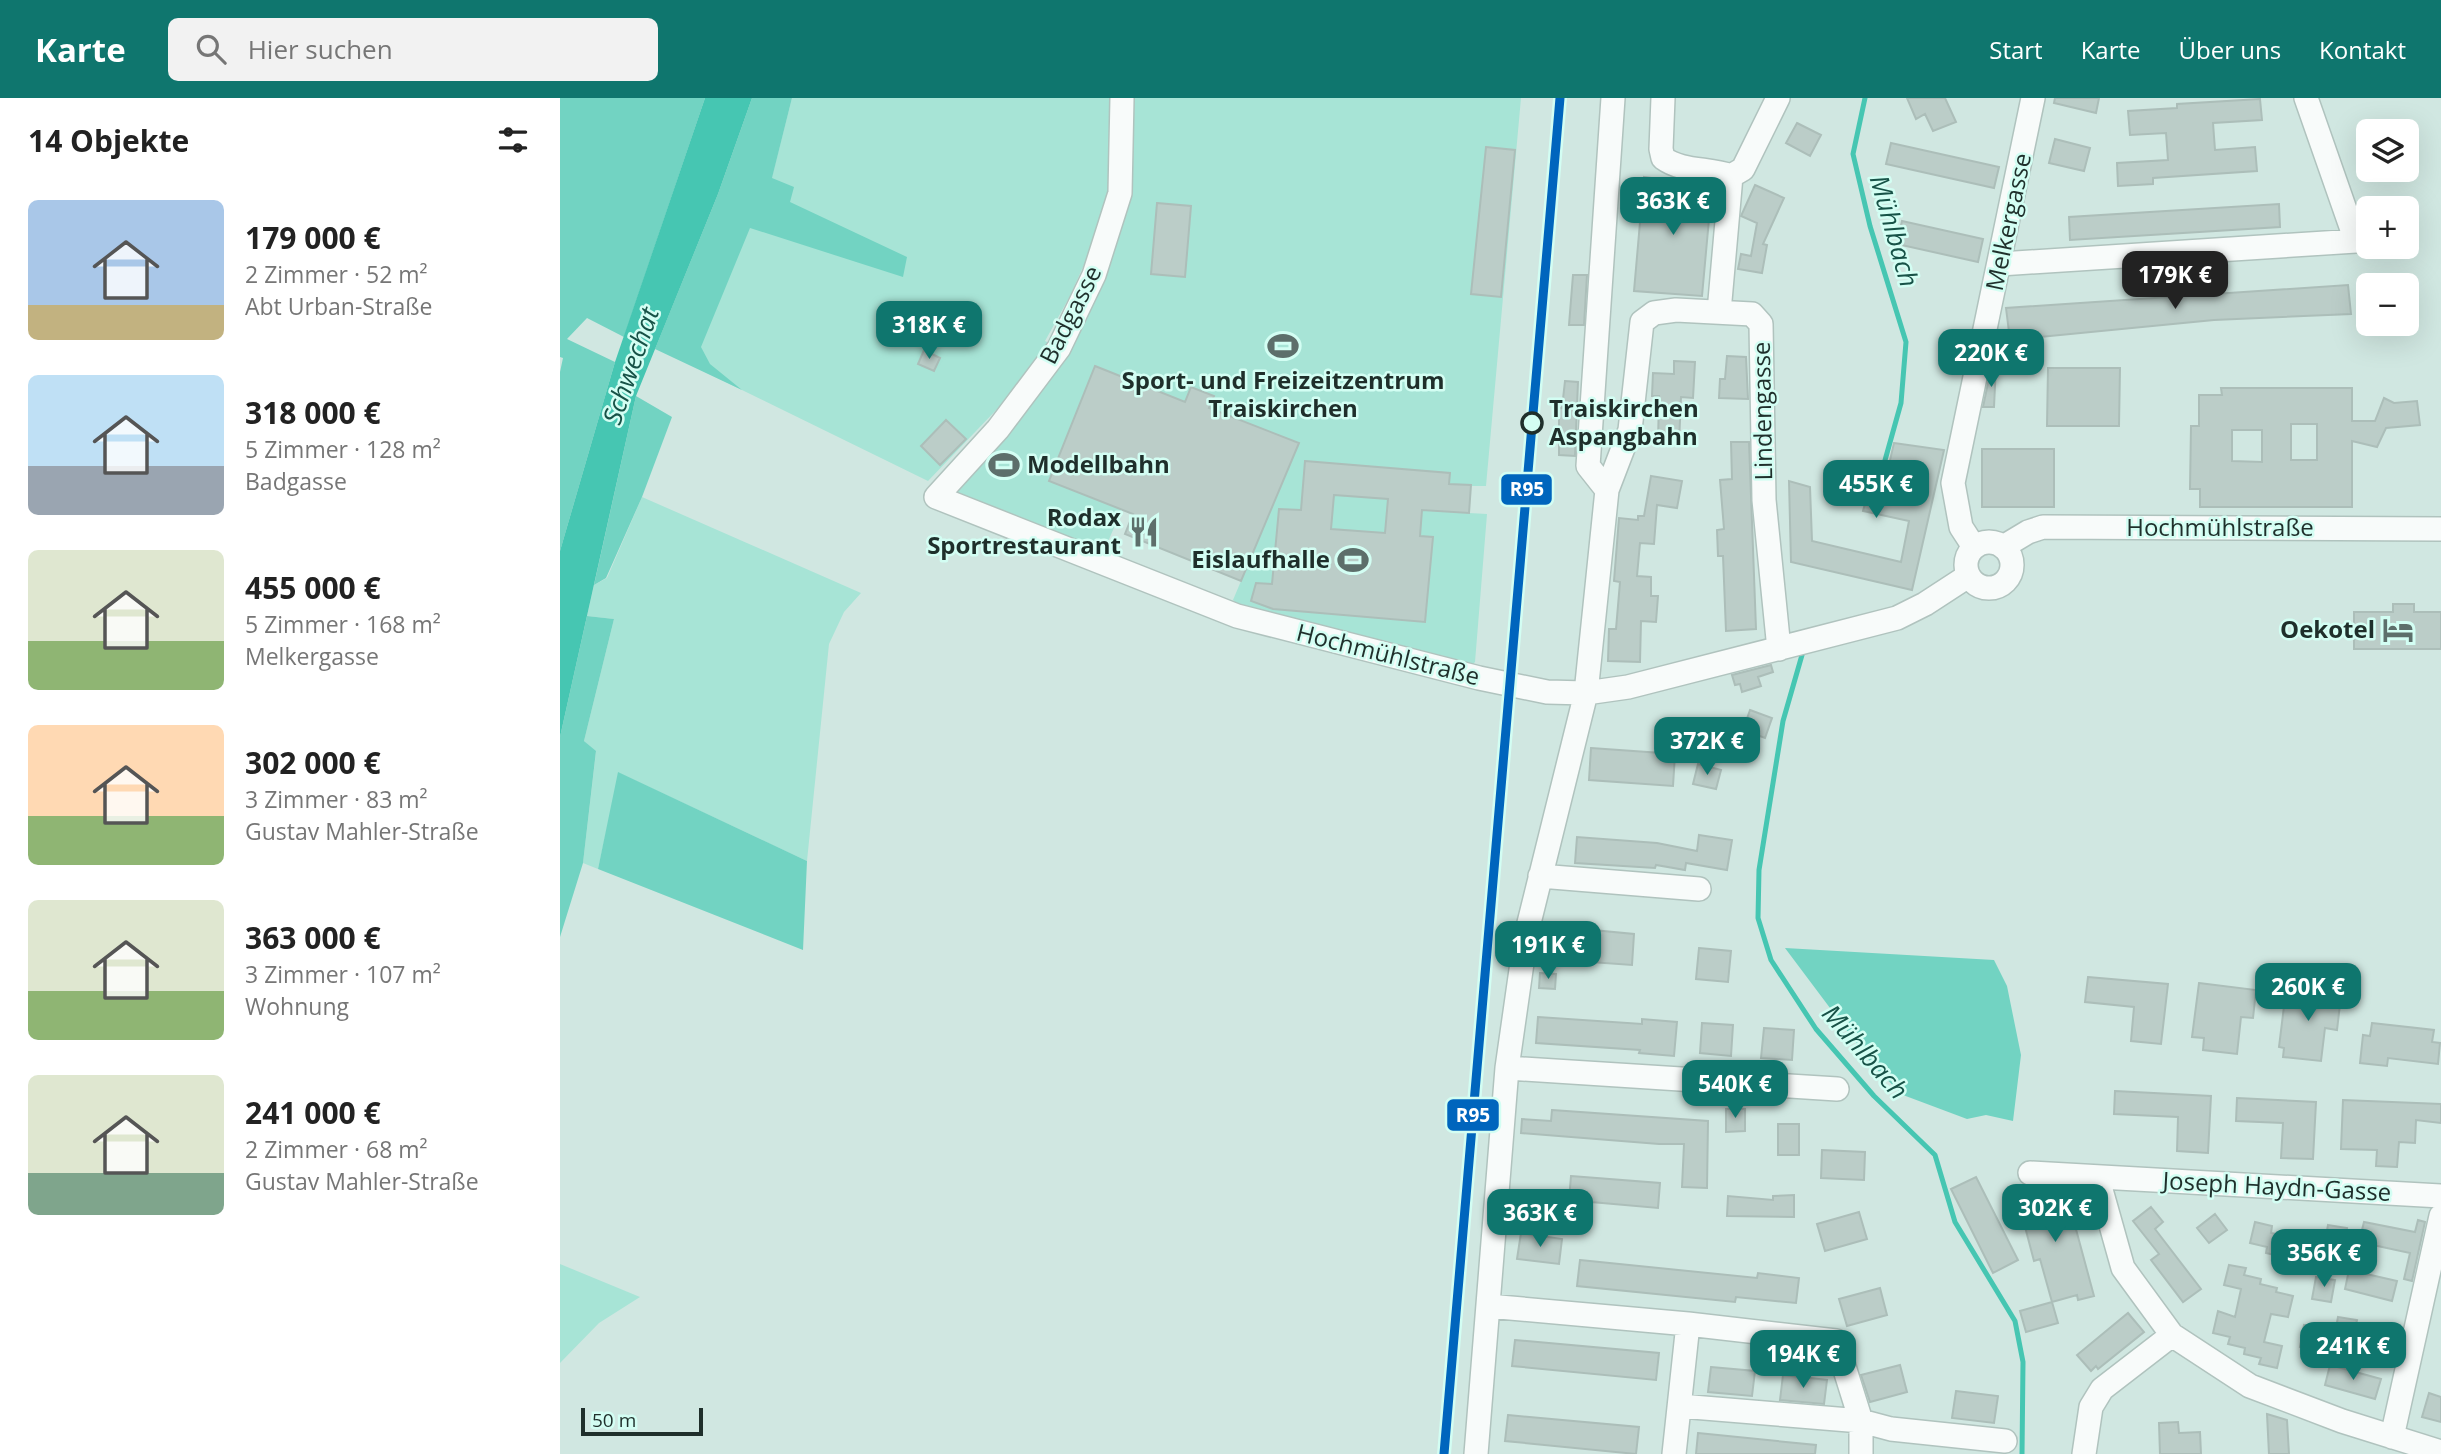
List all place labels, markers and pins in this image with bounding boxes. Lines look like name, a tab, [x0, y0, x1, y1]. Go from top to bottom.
pin: 363K €	[1616, 178, 1730, 237]
pin: 179K €	[2118, 252, 2232, 311]
pin: 318K €	[872, 302, 986, 361]
sports icon: Sport- und Freizeitzentrum Traiskirchen	[1266, 329, 1300, 363]
pin: 220K €	[1934, 330, 2048, 389]
place label: Sport- und Freizeitzentrum Traiskirchen	[1121, 363, 1445, 424]
place label: Traiskirchen Aspangbahn	[1549, 391, 1699, 452]
marker: Traiskirchen Aspangbahn	[1521, 412, 1543, 434]
place label: Modellbahn	[1027, 447, 1170, 480]
sports icon: Modellbahn	[987, 448, 1021, 482]
pin: 455K €	[1819, 460, 1933, 520]
place label: Rodax Sportrestaurant	[927, 500, 1121, 561]
restaurant icon: Rodax Sportrestaurant	[1127, 515, 1161, 549]
place label: Eislaufhalle	[1191, 542, 1330, 575]
sports icon: Eislaufhalle	[1336, 543, 1370, 577]
place label: Oekotel	[2280, 612, 2375, 645]
hotel icon: Oekotel	[2381, 613, 2415, 647]
pin: 372K €	[1650, 718, 1764, 777]
pin: 191K €	[1491, 922, 1605, 981]
pin: 260K €	[2251, 964, 2365, 1023]
pin: 540K €	[1678, 1060, 1792, 1120]
pin: 302K €	[1998, 1184, 2112, 1244]
pin: 363K €	[1483, 1190, 1597, 1249]
pin: 356K €	[2267, 1230, 2381, 1289]
pin: 241K €	[2296, 1322, 2410, 1382]
pin: 194K €	[1746, 1330, 1860, 1390]

